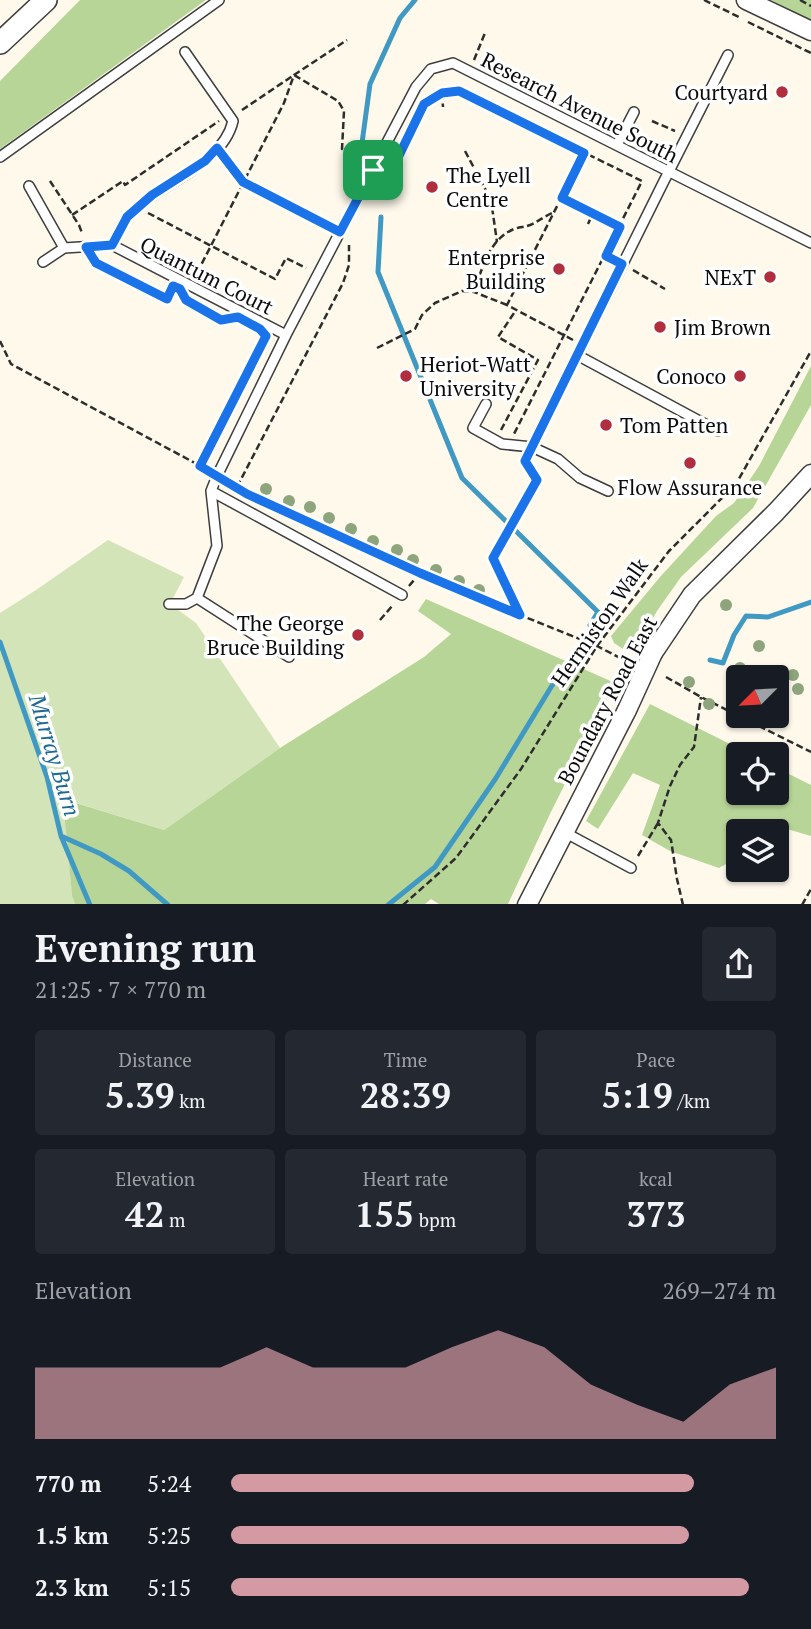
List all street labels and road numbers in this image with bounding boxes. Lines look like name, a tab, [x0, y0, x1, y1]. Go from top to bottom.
street label: Research Avenue South	[477, 45, 683, 169]
street label: Quantum Court	[135, 229, 279, 321]
street label: Hermiston Walk	[544, 552, 654, 692]
street label: Boundary Road East	[551, 611, 663, 789]

